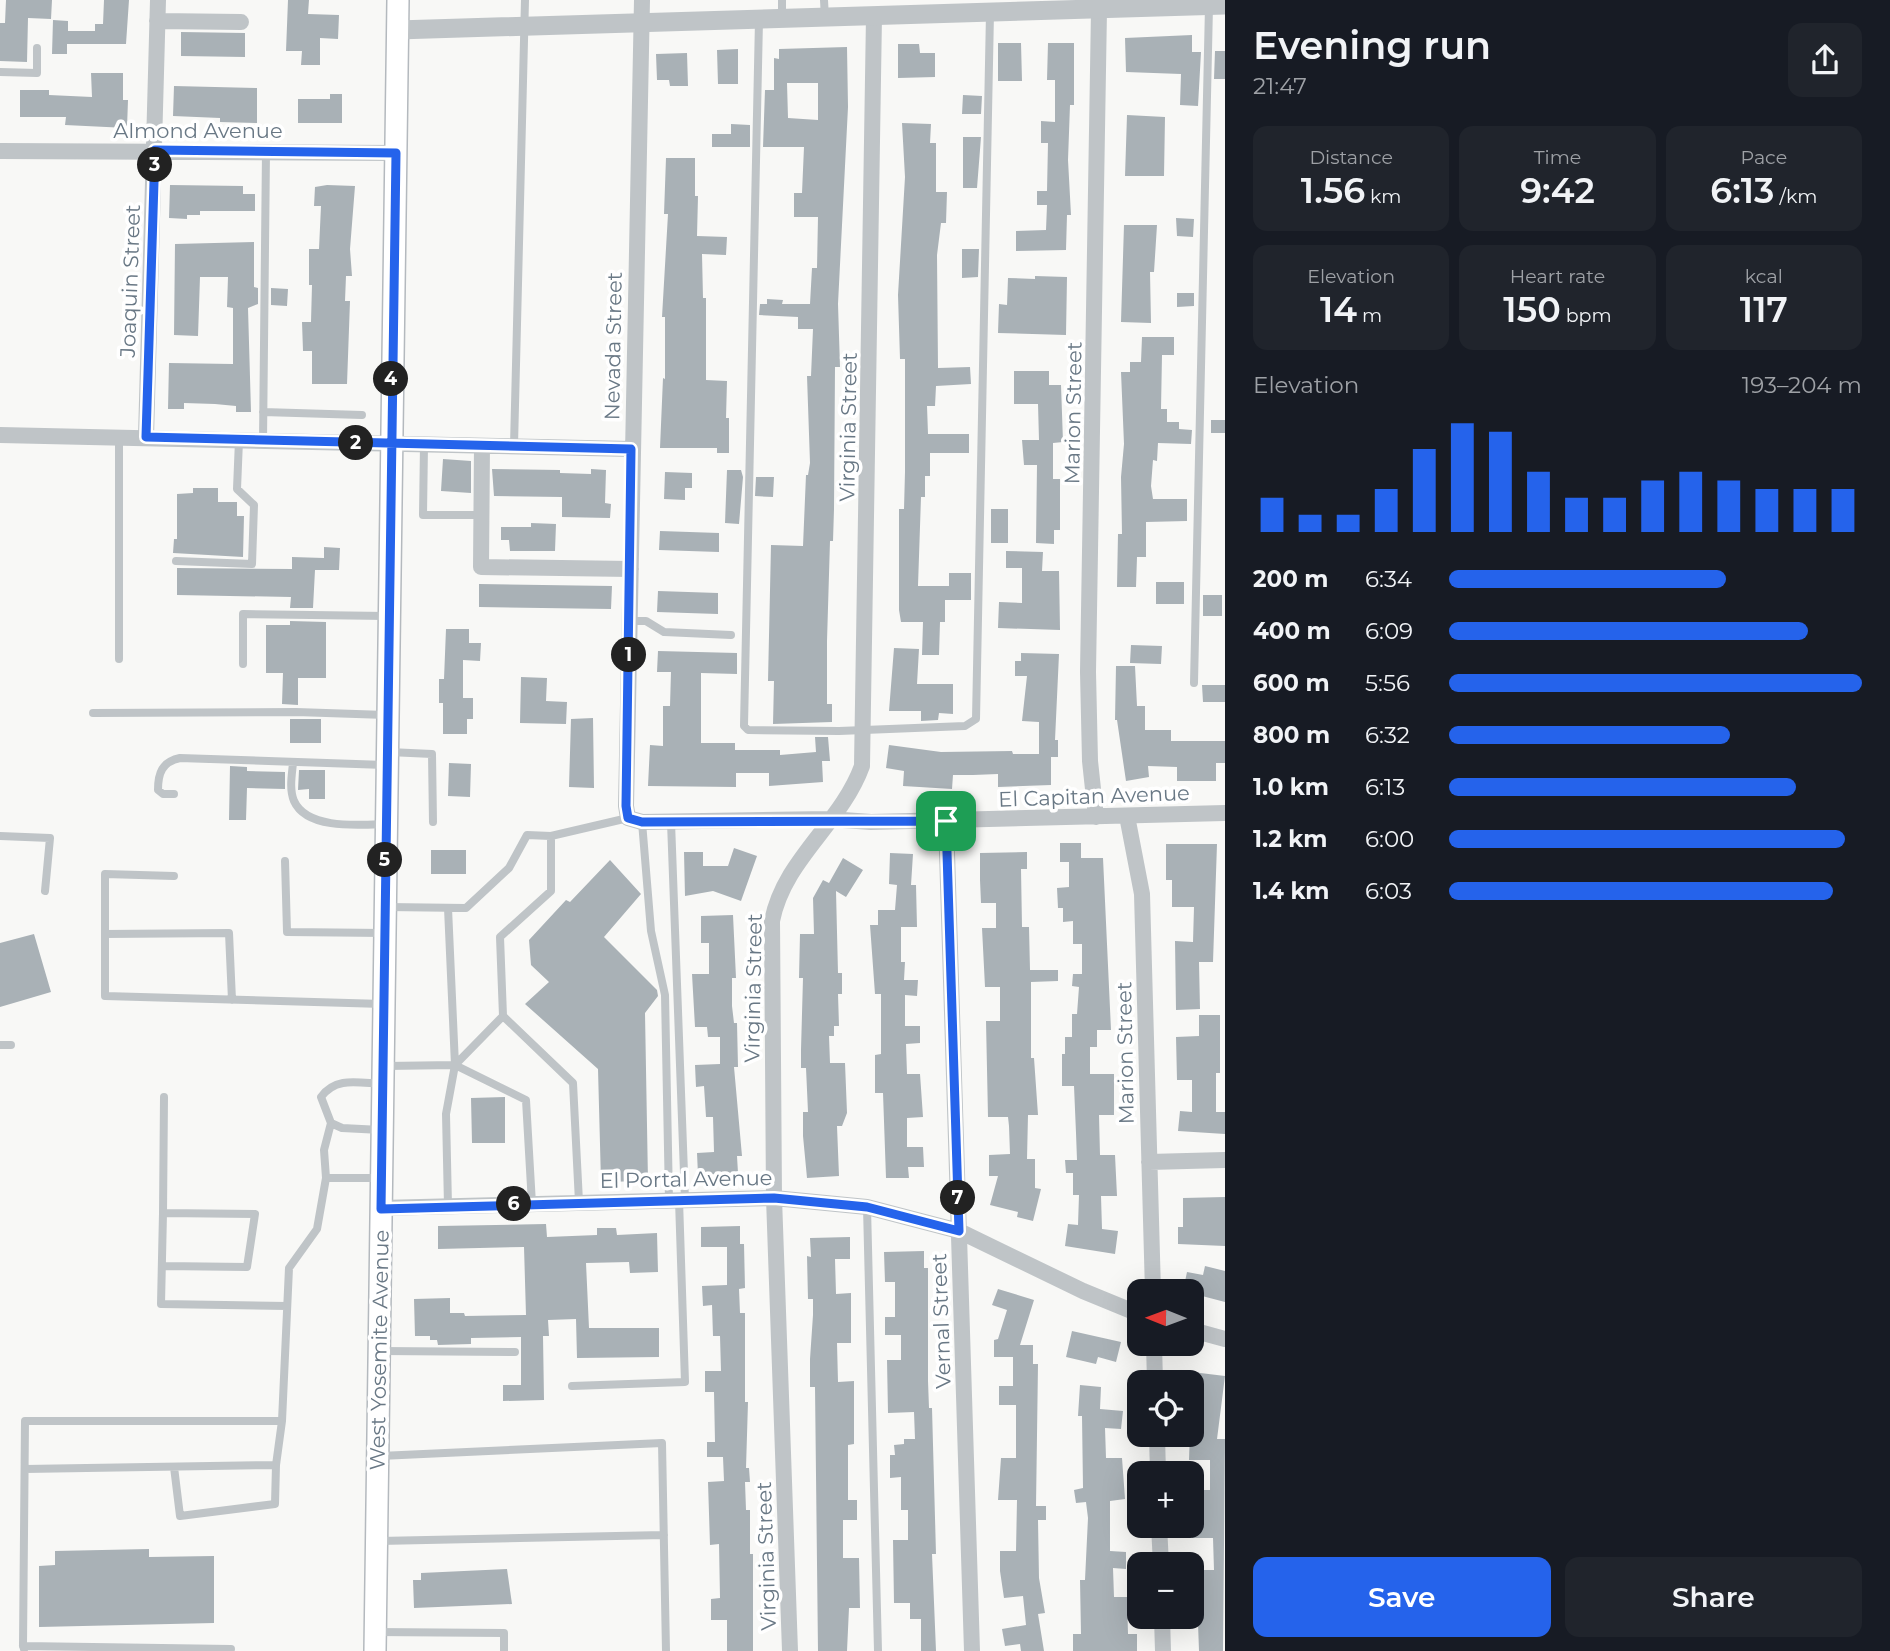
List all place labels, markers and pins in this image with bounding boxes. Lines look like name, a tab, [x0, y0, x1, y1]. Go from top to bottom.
pin: 3	[138, 148, 172, 182]
pin: 4	[374, 362, 408, 396]
pin: 2	[338, 426, 374, 460]
pin: 1	[612, 638, 646, 672]
pin	[916, 791, 976, 851]
pin: 5	[368, 842, 402, 878]
pin: 7	[940, 1180, 976, 1216]
pin: 6	[496, 1186, 532, 1222]

